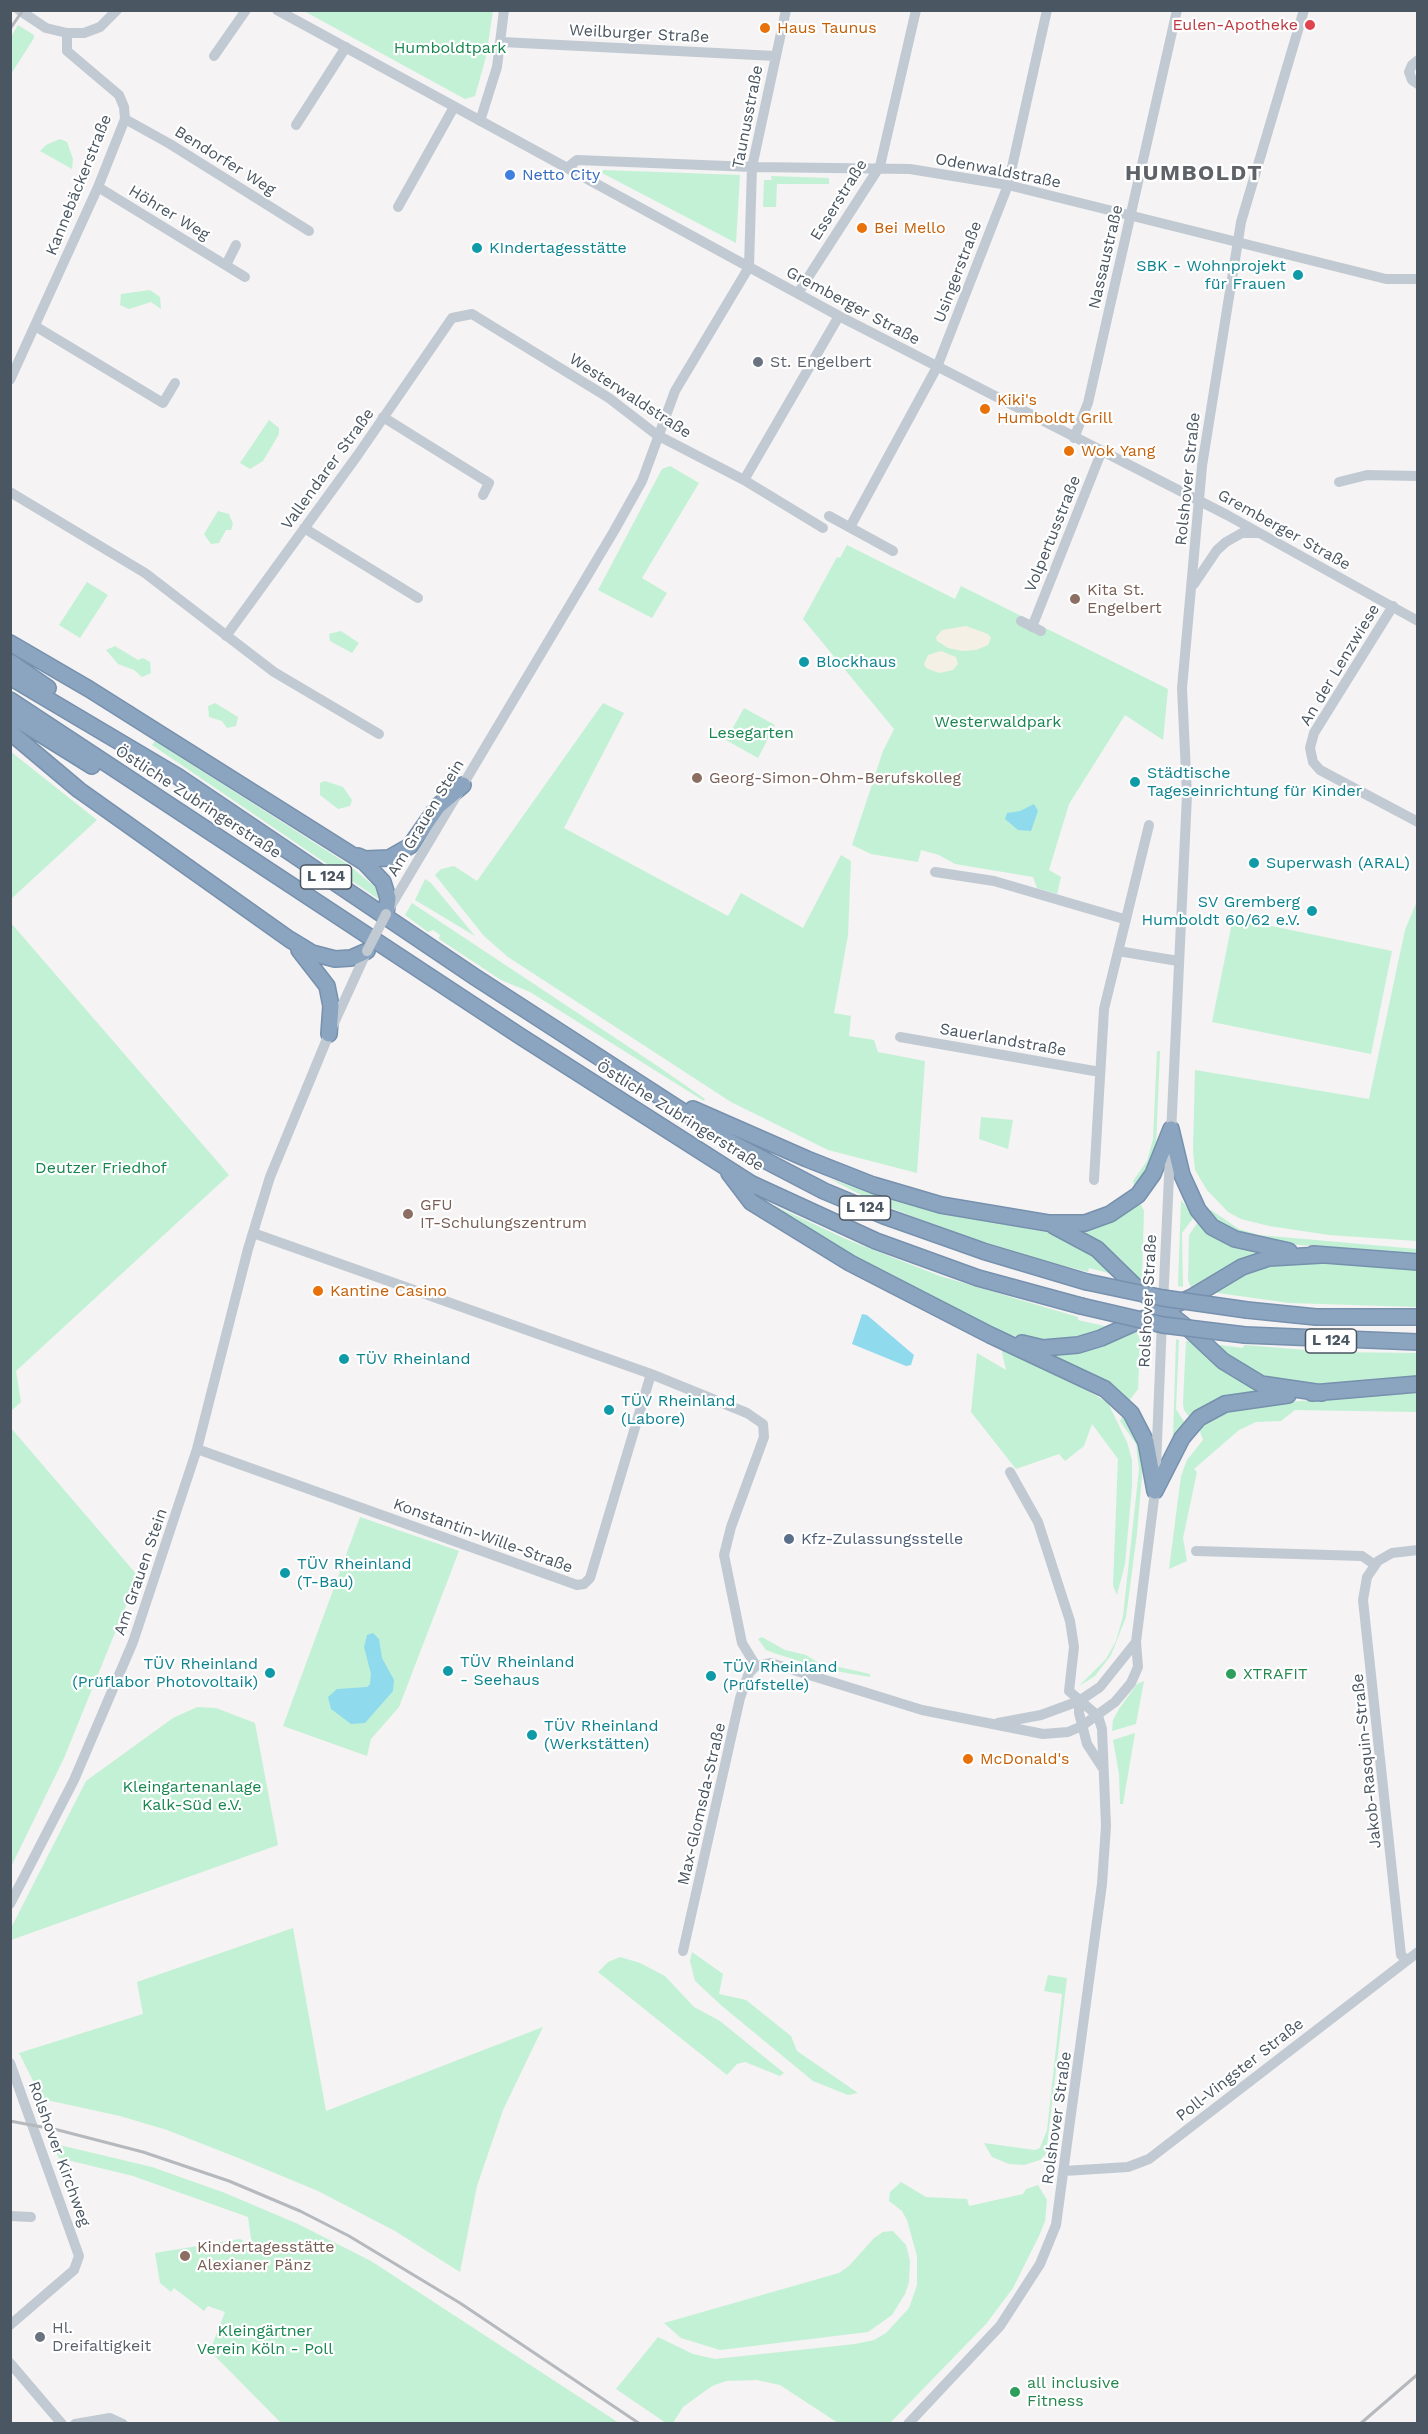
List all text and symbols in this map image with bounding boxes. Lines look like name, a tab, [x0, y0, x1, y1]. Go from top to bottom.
place label: Eulen-Apotheke	[1172, 15, 1298, 35]
place label: Haus Taunus	[777, 18, 877, 38]
marker: Eulen-Apotheke	[1303, 18, 1317, 32]
street label: Weilburger Straße	[568, 21, 710, 47]
marker: Haus Taunus	[758, 21, 772, 35]
park label: Humboldtpark	[394, 38, 506, 58]
street label: Taunusstraße	[729, 64, 767, 170]
street label: Kannebäckerstraße	[42, 112, 116, 258]
street label: Bendorfer Weg	[171, 122, 279, 200]
street label: Odenwaldstraße	[933, 149, 1063, 193]
street label: Esserstraße	[806, 156, 872, 244]
district label: HUMBOLDT	[1125, 161, 1263, 187]
place label: Netto City	[522, 165, 600, 185]
marker: Netto City	[503, 168, 517, 182]
street label: Höhrer Weg	[125, 181, 213, 245]
street label: Nassaustraße	[1085, 203, 1127, 311]
place label: Bei Mello	[874, 218, 946, 238]
street label: Usingerstraße	[930, 218, 986, 326]
marker: Bei Mello	[855, 221, 869, 235]
place label: KIndertagesstätte	[489, 238, 627, 258]
marker: KIndertagesstätte	[470, 241, 484, 255]
place label: SBK - Wohnprojekt für Frauen	[1136, 256, 1286, 294]
street label: Gremberger Straße	[783, 263, 923, 349]
marker: SBK - Wohnprojekt für Frauen	[1291, 268, 1305, 282]
street label: Westerwaldstraße	[565, 349, 695, 443]
place label: St. Engelbert	[770, 352, 871, 372]
marker: St. Engelbert	[751, 355, 765, 369]
place label: Kiki's Humboldt Grill	[997, 390, 1113, 428]
marker: Kiki's Humboldt Grill	[978, 402, 992, 416]
street label: Vallendarer Straße	[278, 405, 378, 533]
street label: Rolshover Straße	[1171, 411, 1205, 547]
place label: Wok Yang	[1081, 441, 1155, 461]
marker: Wok Yang	[1062, 444, 1076, 458]
street label: Volpertusstraße	[1021, 473, 1085, 595]
street label: Gremberger Straße	[1214, 486, 1354, 574]
place label: Kita St. Engelbert	[1087, 580, 1162, 618]
marker: Kita St. Engelbert	[1068, 592, 1082, 606]
street label: An der Lenzwiese	[1296, 601, 1384, 729]
place label: Blockhaus	[816, 652, 896, 672]
marker: Blockhaus	[797, 655, 811, 669]
park label: Westerwaldpark	[935, 712, 1061, 732]
park label: Lesegarten	[708, 723, 794, 743]
street label: Östliche Zubringerstraße	[112, 741, 284, 863]
street label: Am Grauen Stein	[384, 756, 468, 880]
place label: Städtische Tageseinrichtung für Kinder	[1147, 763, 1362, 801]
place label: Georg-Simon-Ohm-Berufskolleg	[709, 768, 961, 788]
marker: Georg-Simon-Ohm-Berufskolleg	[690, 771, 704, 785]
marker: Städtische Tageseinrichtung für Kinder	[1128, 775, 1142, 789]
place label: Superwash (ARAL)	[1266, 853, 1410, 873]
marker: Superwash (ARAL)	[1247, 856, 1261, 870]
road number: L 124	[300, 865, 352, 889]
place label: SV Gremberg Humboldt 60/62 e.V.	[1141, 892, 1300, 930]
marker: SV Gremberg Humboldt 60/62 e.V.	[1305, 904, 1319, 918]
street label: Sauerlandstraße	[938, 1019, 1068, 1061]
street label: Östliche Zubringerstraße	[593, 1057, 767, 1175]
park label: Deutzer Friedhof	[35, 1158, 167, 1178]
place label: GFU IT-Schulungszentrum	[420, 1195, 587, 1233]
road number: L 124	[840, 1196, 890, 1220]
marker: GFU IT-Schulungszentrum	[401, 1207, 415, 1221]
street label: Rolshover Straße	[1135, 1234, 1161, 1368]
place label: Kantine Casino	[330, 1281, 447, 1301]
marker: Kantine Casino	[311, 1284, 325, 1298]
road number: L 124	[1306, 1329, 1356, 1353]
place label: TÜV Rheinland	[356, 1349, 471, 1369]
marker: TÜV Rheinland	[337, 1352, 351, 1366]
place label: TÜV Rheinland (Labore)	[621, 1391, 736, 1429]
marker: TÜV Rheinland (Labore)	[602, 1403, 616, 1417]
street label: Konstantin-Wille-Straße	[391, 1495, 575, 1577]
street label: Am Grauen Stein	[110, 1506, 172, 1638]
place label: Kfz-Zulassungsstelle	[801, 1529, 963, 1549]
marker: Kfz-Zulassungsstelle	[782, 1532, 796, 1546]
place label: TÜV Rheinland (T-Bau)	[297, 1554, 412, 1592]
marker: TÜV Rheinland (T-Bau)	[278, 1566, 292, 1580]
place label: TÜV Rheinland - Seehaus	[460, 1652, 575, 1690]
place label: TÜV Rheinland (Prüflabor Photovoltaik)	[72, 1654, 258, 1692]
place label: TÜV Rheinland (Prüfstelle)	[723, 1657, 838, 1695]
marker: TÜV Rheinland - Seehaus	[441, 1664, 455, 1678]
place label: XTRAFIT	[1243, 1664, 1308, 1684]
marker: TÜV Rheinland (Prüflabor Photovoltaik)	[263, 1666, 277, 1680]
marker: XTRAFIT	[1224, 1667, 1238, 1681]
marker: TÜV Rheinland (Prüfstelle)	[704, 1669, 718, 1683]
street label: Jakob-Rasquin-Straße	[1348, 1673, 1386, 1849]
place label: TÜV Rheinland (Werkstätten)	[544, 1716, 659, 1754]
street label: Max-Glomsda-Straße	[674, 1721, 730, 1887]
marker: TÜV Rheinland (Werkstätten)	[525, 1728, 539, 1742]
place label: McDonald's	[980, 1749, 1069, 1769]
marker: McDonald's	[961, 1752, 975, 1766]
park label: Kleingartenanlage Kalk-Süd e.V.	[123, 1777, 261, 1815]
street label: Poll-Vingster Straße	[1172, 2014, 1308, 2126]
street label: Rolshover Straße	[1038, 2050, 1076, 2186]
street label: Rolshover Kirchweg	[24, 2079, 94, 2229]
place label: Kindertagesstätte Alexianer Pänz	[197, 2237, 334, 2275]
marker: Kindertagesstätte Alexianer Pänz	[178, 2249, 192, 2263]
place label: Hl. Dreifaltigkeit	[52, 2318, 151, 2356]
park label: Kleingärtner Verein Köln - Poll	[197, 2321, 333, 2359]
marker: Hl. Dreifaltigkeit	[33, 2330, 47, 2344]
place label: all inclusive Fitness	[1027, 2373, 1119, 2411]
marker: all inclusive Fitness	[1008, 2385, 1022, 2399]

